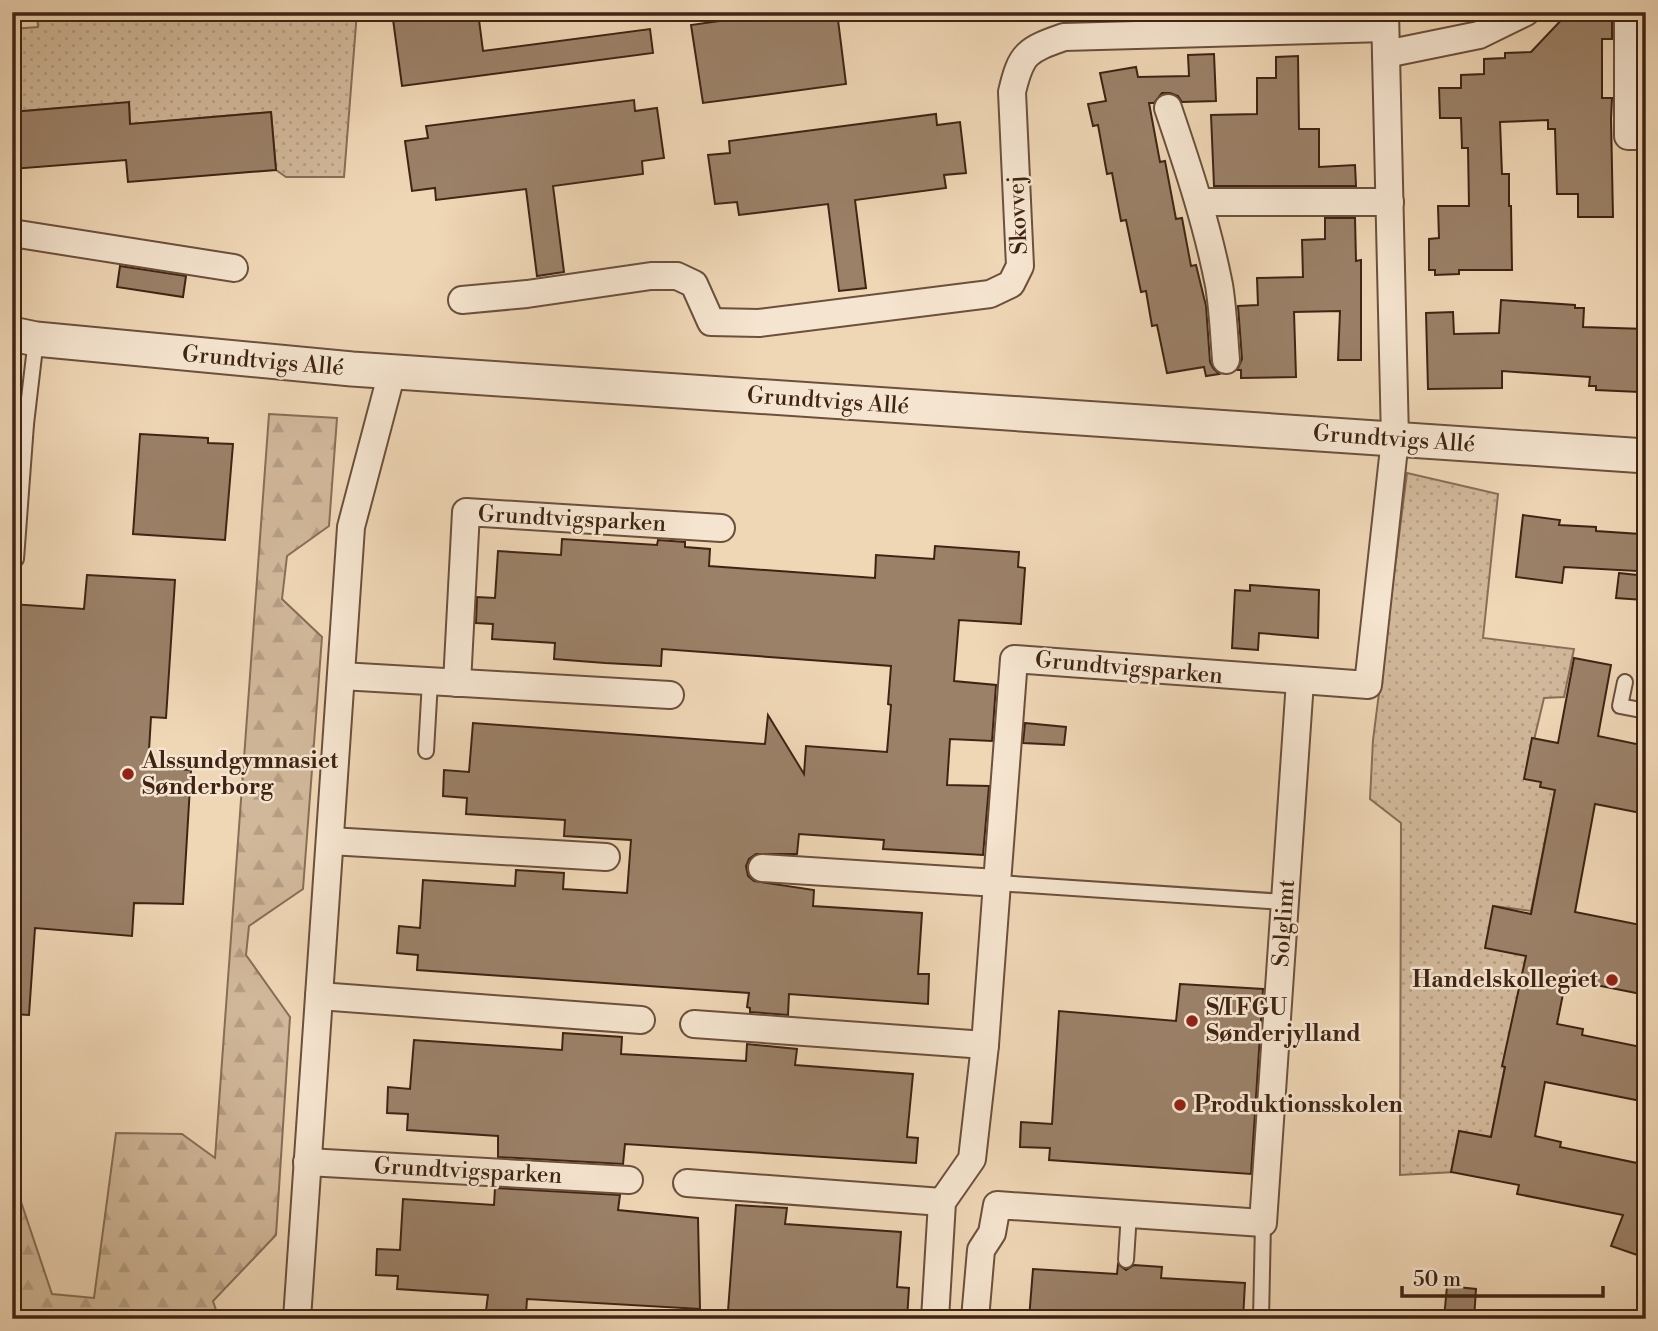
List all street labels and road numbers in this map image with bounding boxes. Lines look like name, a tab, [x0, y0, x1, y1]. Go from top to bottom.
street label: Skovvej	[1002, 175, 1034, 255]
street label: Grundtvigs Allé	[181, 340, 345, 382]
street label: Grundtvigs Allé	[746, 381, 910, 421]
street label: Grundtvigs Allé	[1312, 419, 1476, 459]
street label: Grundtvigsparken	[477, 500, 667, 538]
street label: Grundtvigsparken	[1034, 646, 1224, 690]
street label: Solglimt	[1267, 878, 1301, 968]
street label: Grundtvigsparken	[373, 1152, 563, 1190]

